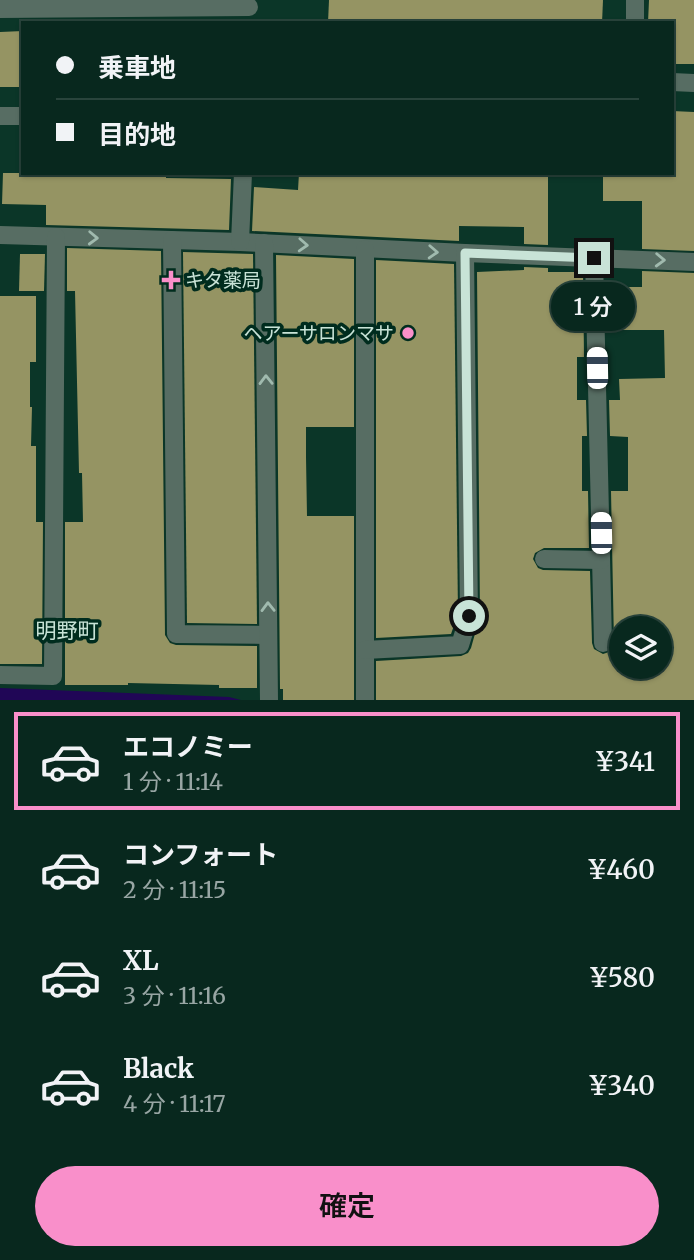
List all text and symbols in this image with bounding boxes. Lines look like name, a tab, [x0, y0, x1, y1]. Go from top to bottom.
text: 乗車地	[98, 51, 176, 84]
text: 目的地	[98, 118, 176, 151]
one-way arrow	[88, 230, 98, 246]
one-way arrow	[297, 237, 308, 252]
route end	[578, 242, 610, 274]
one-way arrow	[428, 244, 439, 259]
one-way arrow	[655, 253, 666, 268]
place label: キタ薬局	[185, 268, 261, 292]
marker: キタ薬局	[163, 272, 179, 288]
callout: 1 分	[552, 282, 636, 332]
text: 1 分	[574, 292, 612, 321]
place label: ヘアーサロンマサ	[244, 321, 394, 345]
marker: ヘアーサロンマサ	[400, 325, 416, 341]
car	[587, 347, 608, 389]
one-way arrow	[258, 374, 274, 385]
car	[591, 512, 612, 554]
route start	[453, 600, 485, 632]
one-way arrow	[260, 602, 276, 612]
map controls	[609, 616, 672, 679]
button: layers	[609, 616, 672, 679]
district label: 明野町	[36, 617, 99, 644]
icon: car	[39, 730, 102, 793]
text: エコノミー	[123, 730, 253, 763]
text: ¥341	[595, 745, 655, 778]
text: 1 分 · 11:14	[123, 767, 223, 796]
icon: car	[39, 838, 102, 901]
text: コンフォート	[123, 838, 278, 871]
text: ¥460	[587, 853, 655, 886]
text: 2 分 · 11:15	[123, 875, 226, 904]
text: XL	[123, 944, 159, 977]
icon: car	[39, 946, 102, 1009]
text: ¥580	[589, 961, 655, 994]
text: 3 分 · 11:16	[123, 981, 226, 1010]
text: Black	[123, 1052, 194, 1085]
icon: car	[39, 1054, 102, 1117]
text: ¥340	[588, 1069, 655, 1102]
text: 4 分 · 11:17	[123, 1089, 226, 1118]
button: 確定	[35, 1166, 659, 1246]

